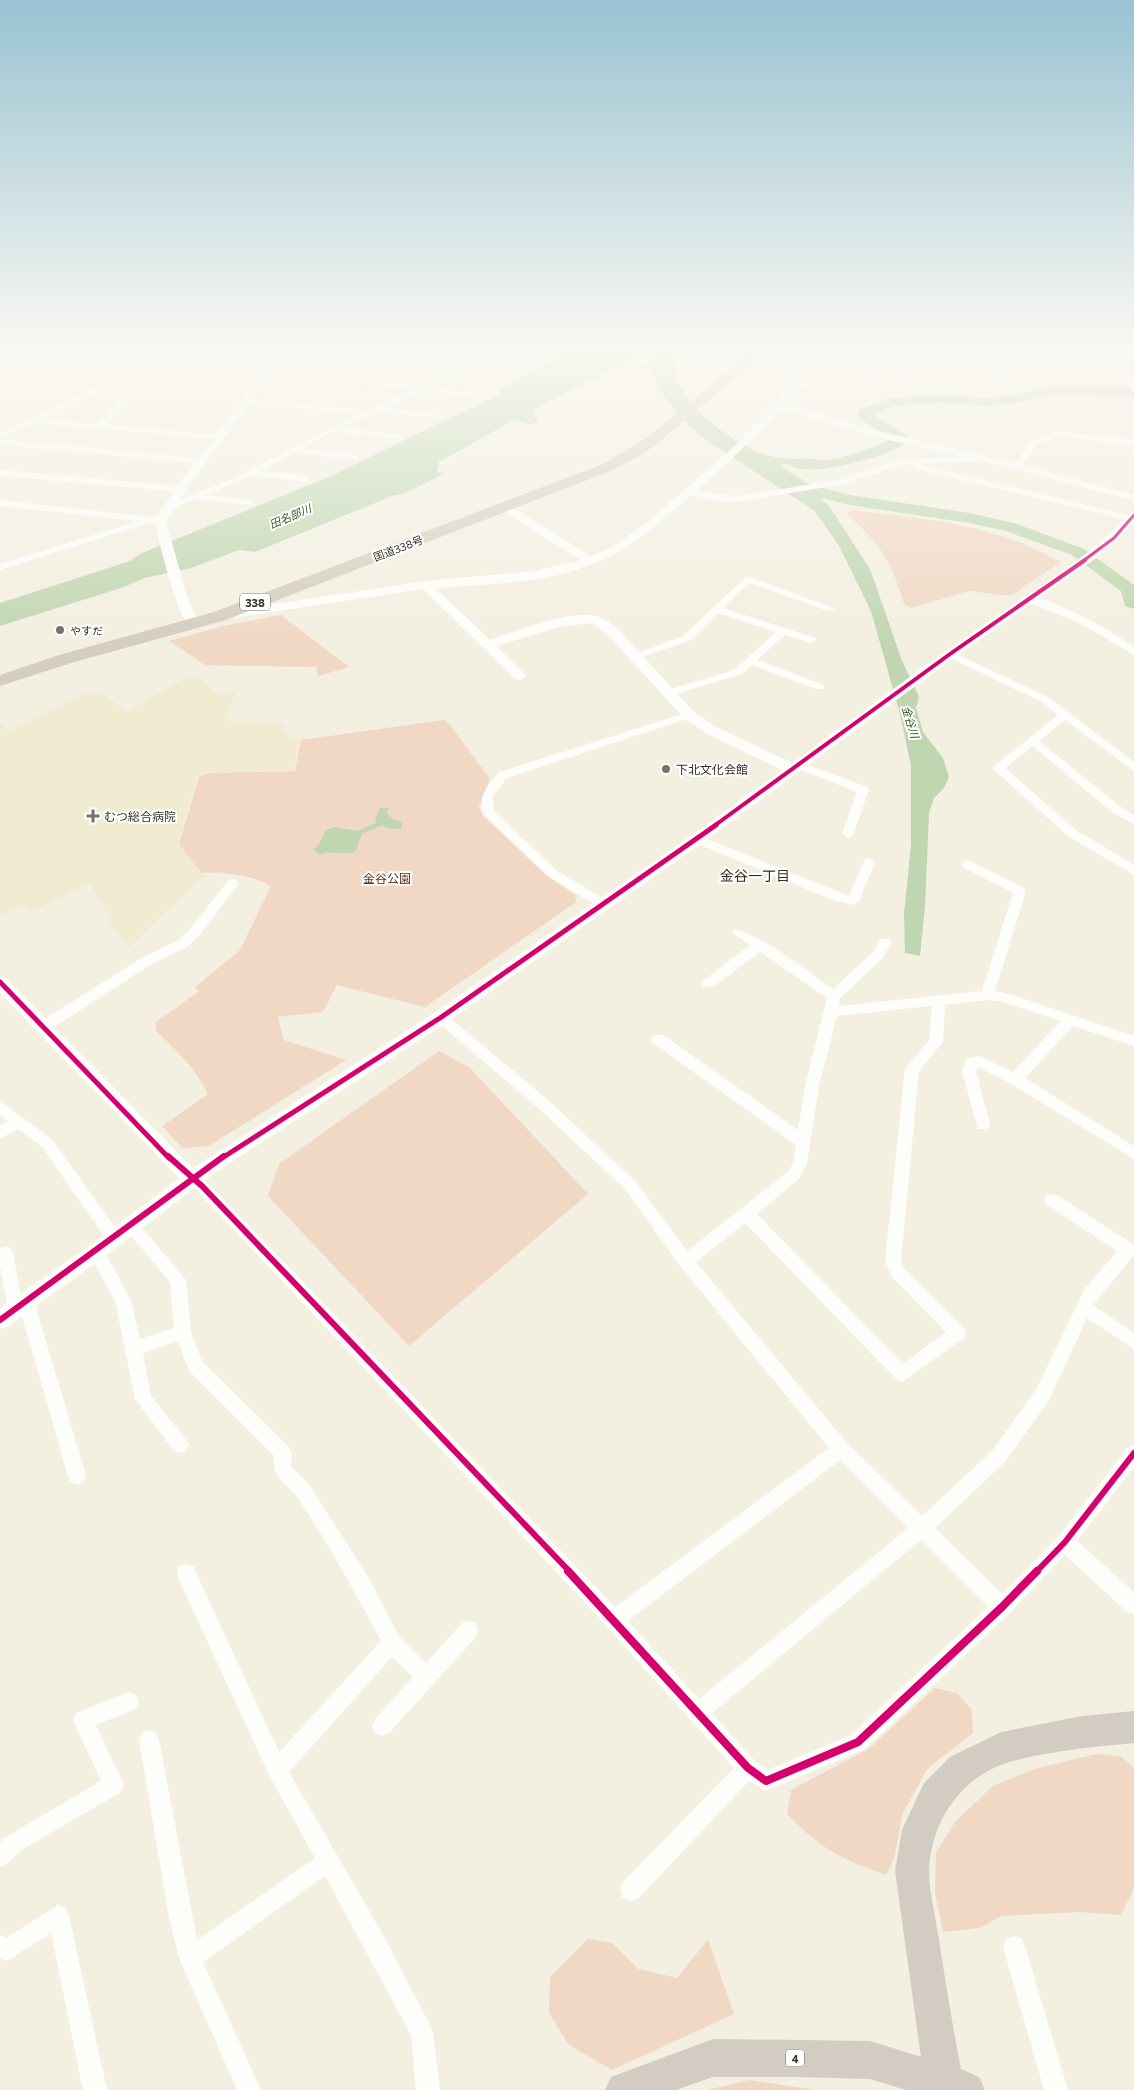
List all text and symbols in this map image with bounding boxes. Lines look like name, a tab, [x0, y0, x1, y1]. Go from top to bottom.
water label: 田名部川	[267, 501, 314, 531]
street label: 国道338号	[371, 533, 425, 563]
road number: 338	[240, 594, 270, 610]
marker: やすだ	[54, 624, 66, 636]
place label: やすだ	[70, 624, 103, 637]
water label: 金谷川	[900, 704, 922, 741]
place label: 下北文化会館	[676, 762, 748, 776]
marker: 下北文化会館	[660, 763, 672, 775]
marker: むつ総合病院	[86, 809, 100, 823]
place label: むつ総合病院	[104, 809, 176, 823]
district label: 金谷一丁目	[720, 867, 790, 884]
park label: 金谷公園	[363, 871, 411, 885]
road number: 4	[786, 2050, 804, 2066]

